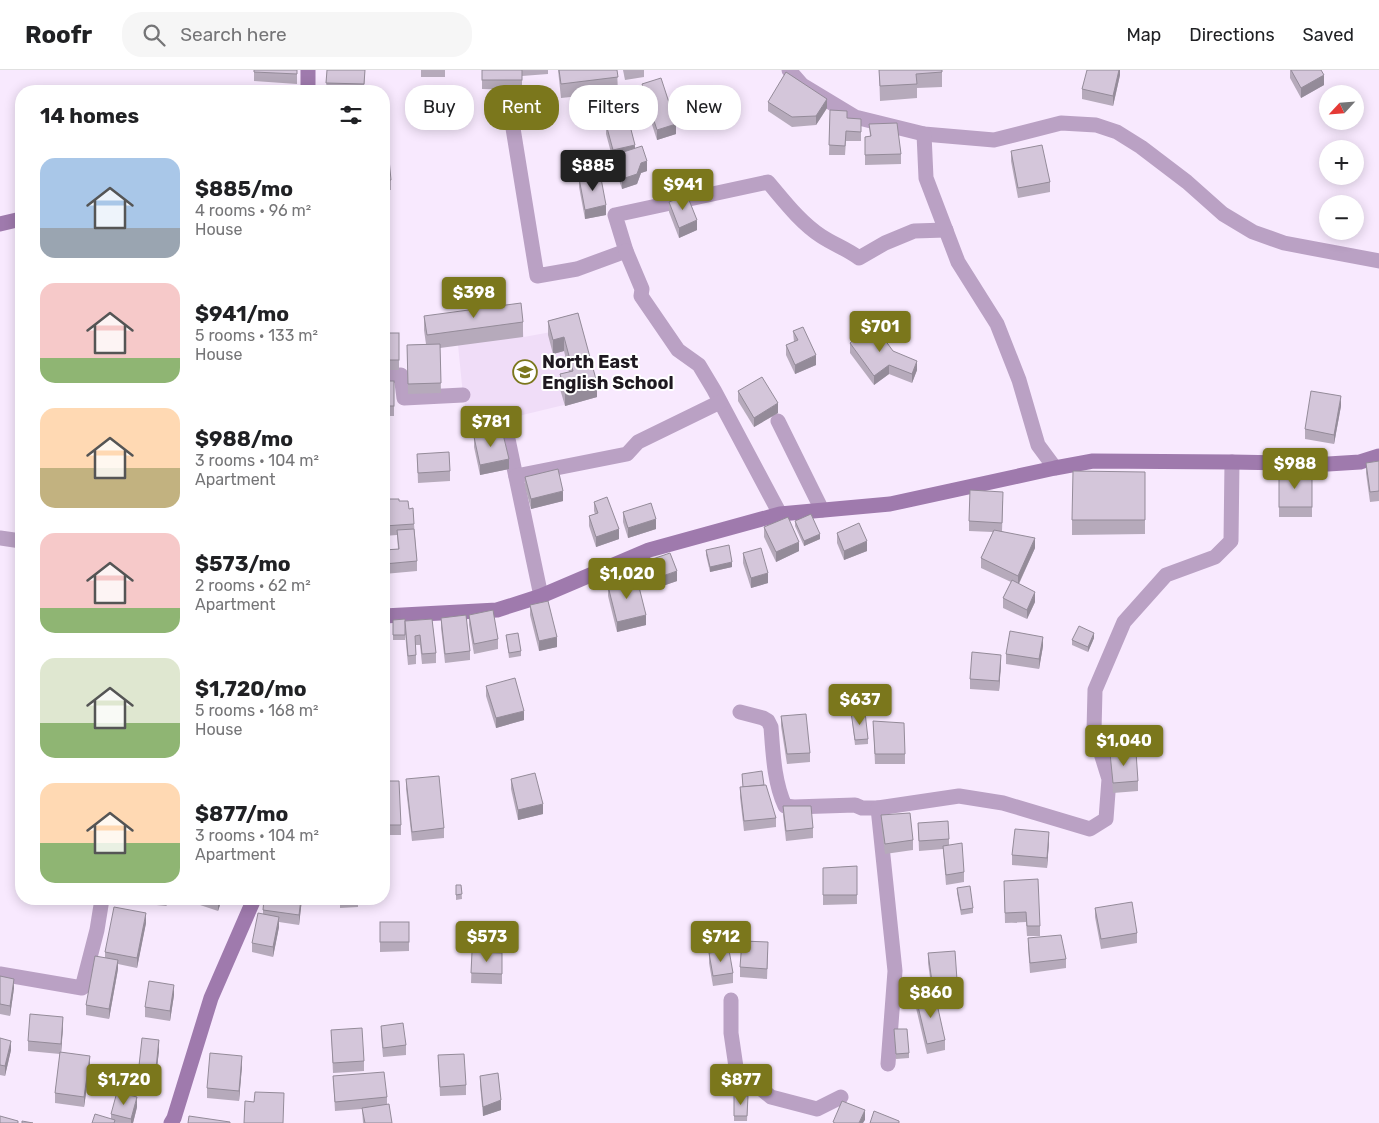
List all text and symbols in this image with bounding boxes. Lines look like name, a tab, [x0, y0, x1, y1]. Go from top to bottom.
search box	[122, 12, 472, 57]
text: Roofr	[25, 21, 92, 49]
icon: search	[140, 21, 168, 49]
text: Search here	[180, 23, 287, 46]
text: Map	[1126, 24, 1161, 46]
text: Directions	[1189, 24, 1275, 46]
text: Saved	[1303, 24, 1354, 46]
chip: Buy	[405, 85, 474, 130]
chip: Rent	[484, 85, 559, 130]
chip: Filters	[569, 85, 658, 130]
chip: New	[668, 85, 741, 130]
north arrow	[1319, 85, 1364, 130]
map controls	[1319, 85, 1364, 240]
icon: filters	[337, 101, 365, 129]
text: 14 homes	[40, 103, 139, 128]
button: +	[1319, 140, 1364, 185]
pin: $885	[563, 150, 623, 192]
text: $885	[572, 156, 614, 175]
pin: $941	[653, 168, 713, 211]
text: $941	[663, 175, 703, 194]
text: $885/mo	[195, 176, 293, 201]
icon: home	[80, 178, 140, 238]
button: −	[1319, 195, 1364, 240]
text: 4 rooms · 96 m²	[195, 201, 311, 220]
text: House	[195, 220, 242, 239]
pin: $398	[444, 276, 504, 319]
text: $398	[453, 283, 495, 302]
text: $941/mo	[195, 301, 289, 326]
icon: home	[80, 303, 140, 363]
pin: $701	[850, 310, 910, 353]
text: $701	[861, 317, 899, 336]
text: 5 rooms · 133 m²	[195, 326, 318, 345]
text: House	[195, 345, 242, 364]
place label: North East English School	[542, 351, 674, 394]
school or university icon: North East English School	[512, 359, 538, 385]
pin: $781	[461, 406, 521, 448]
text: $781	[472, 412, 510, 431]
text: $988/mo	[195, 426, 293, 451]
icon: home	[80, 428, 140, 488]
pin: $988	[1265, 448, 1325, 490]
text: 3 rooms · 104 m²	[195, 451, 319, 470]
text: $988	[1274, 454, 1316, 473]
text: Apartment	[195, 470, 275, 489]
text: $573/mo	[195, 551, 291, 576]
icon: home	[80, 553, 140, 613]
pin: $1,020	[586, 558, 668, 600]
text: $1,020	[599, 564, 655, 583]
text: 2 rooms · 62 m²	[195, 576, 311, 595]
text: Apartment	[195, 595, 275, 614]
text: $1,720/mo	[195, 676, 306, 701]
icon: home	[80, 678, 140, 738]
pin: $637	[830, 684, 890, 726]
text: $637	[840, 690, 880, 709]
text: 5 rooms · 168 m²	[195, 701, 319, 720]
text: House	[195, 720, 242, 739]
pin: $1,040	[1083, 724, 1165, 767]
text: $1,040	[1096, 731, 1152, 750]
text: $877/mo	[195, 801, 288, 826]
icon: home	[80, 803, 140, 863]
text: 3 rooms · 104 m²	[195, 826, 319, 845]
text: Apartment	[195, 845, 275, 864]
pin: $573	[457, 920, 517, 963]
pin: $712	[691, 920, 751, 963]
text: $573	[467, 927, 507, 946]
text: $712	[702, 927, 740, 946]
pin: $860	[901, 976, 961, 1019]
text: $860	[910, 983, 952, 1002]
pin: $1,720	[83, 1064, 165, 1106]
pin: $877	[711, 1064, 771, 1106]
text: $1,720	[97, 1070, 151, 1089]
text: $877	[721, 1070, 761, 1089]

